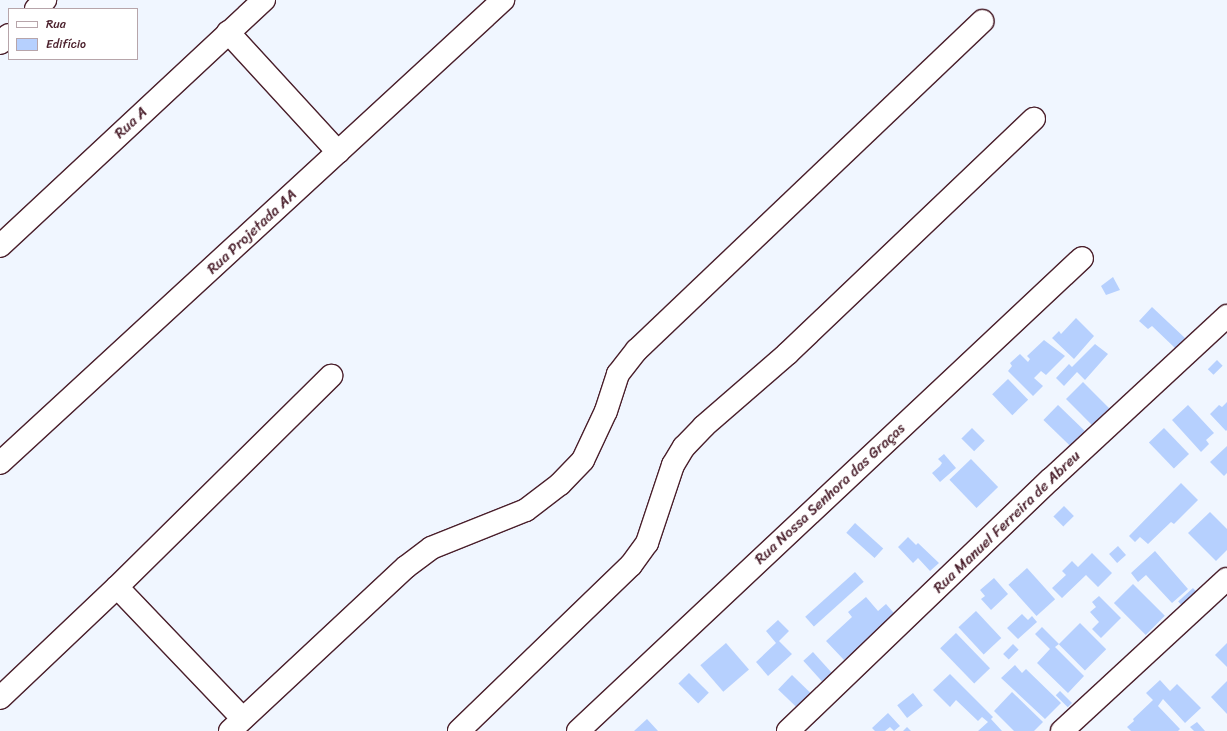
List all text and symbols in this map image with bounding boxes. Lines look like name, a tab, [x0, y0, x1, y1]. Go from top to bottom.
legend	[8, 8, 138, 60]
text: Rua	[46, 13, 66, 35]
text: Edifício	[46, 33, 86, 55]
street label: Rua A	[111, 103, 151, 143]
street label: Rua Projetada AA	[203, 186, 301, 278]
street label: Rua Nossa Senhora das Graças	[750, 419, 910, 569]
street label: Rua Manuel Ferreira de Abreu	[930, 447, 1084, 597]

